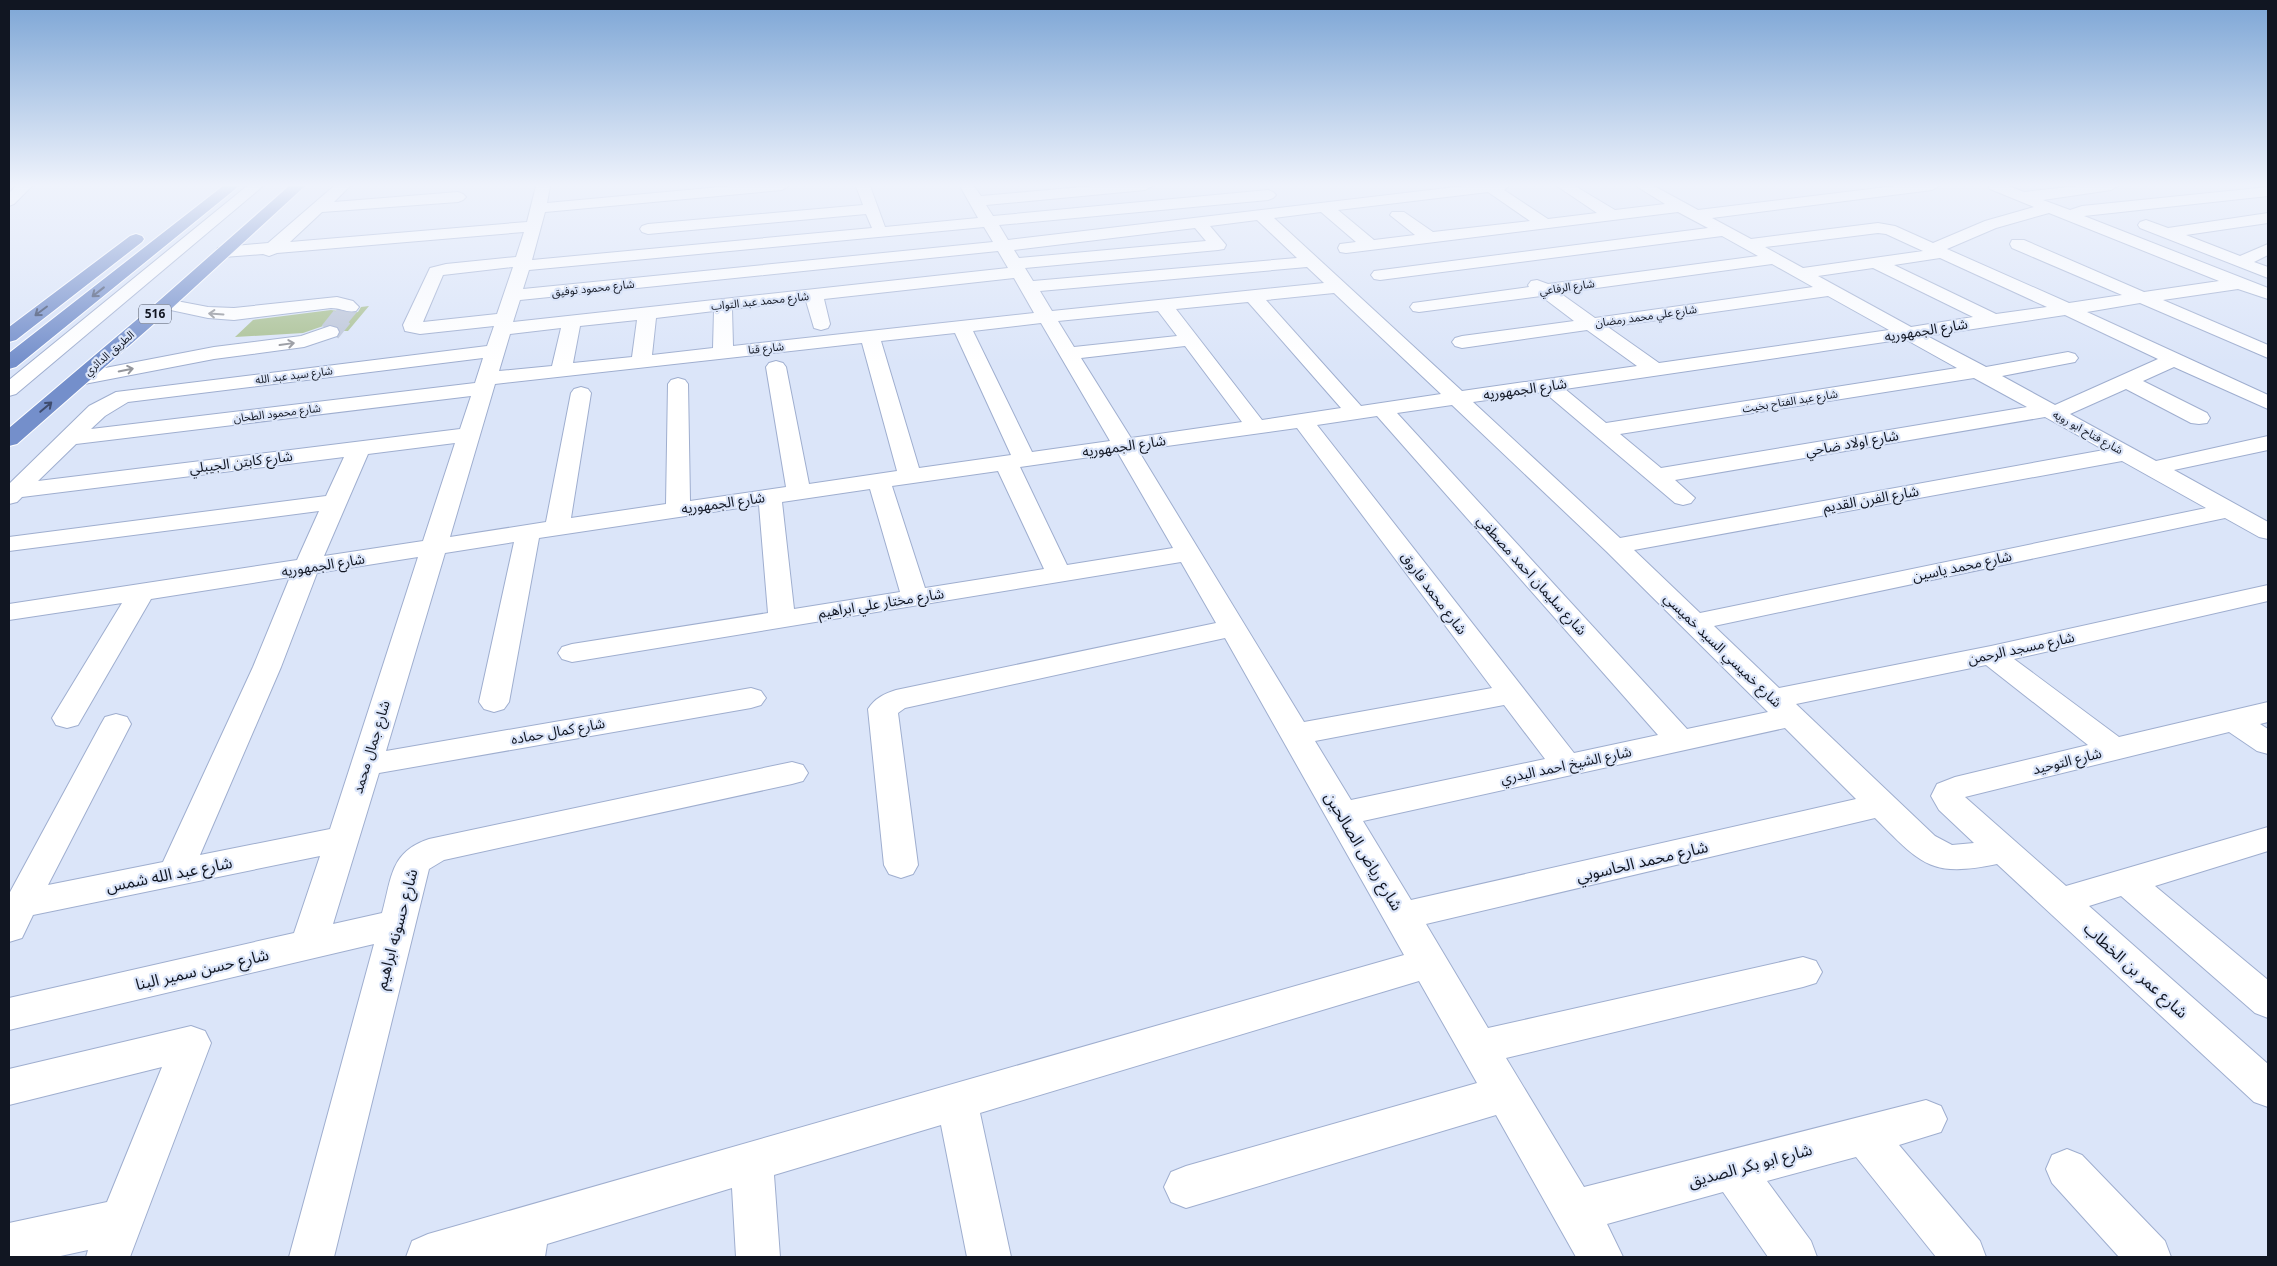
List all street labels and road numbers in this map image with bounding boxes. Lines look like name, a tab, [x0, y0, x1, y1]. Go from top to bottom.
street label: شارع الرفاعي	[1538, 275, 1596, 300]
street label: شارع محمود توفيق	[551, 276, 636, 300]
street label: شارع محمد عبد التواب	[710, 288, 810, 314]
street label: شارع علي محمد رمضان	[1594, 301, 1698, 333]
road number: 516	[139, 304, 171, 324]
street label: شارع الجمهوريه	[1883, 314, 1969, 347]
street label: الطريق الدائري	[80, 327, 139, 381]
street label: شارع قنا	[747, 338, 785, 358]
street label: شارع سيد عبد الله	[254, 362, 334, 388]
street label: شارع الجمهوريه	[1482, 373, 1568, 406]
street label: شارع عبد الفتاح بخيت	[1741, 385, 1839, 416]
street label: شارع محمود الطحان	[232, 400, 322, 426]
street label: شارع فتاح ابو رويه	[2050, 406, 2126, 458]
street label: شارع اولاد ضاحي	[1804, 425, 1900, 462]
street label: شارع الجمهوريه	[1081, 430, 1167, 463]
street label: شارع كابتن الجيبلي	[188, 446, 294, 480]
street label: شارع الفرن القديم	[1821, 481, 1921, 518]
street label: شارع الجمهوريه	[680, 487, 766, 520]
street label: شارع سليمان احمد مصطفي	[1472, 511, 1591, 640]
street label: شارع محمد ياسين	[1910, 546, 2014, 587]
street label: شارع محمد فاروق	[1395, 547, 1472, 639]
street label: شارع الجمهوريه	[280, 549, 366, 582]
street label: شارع مختار علي ابراهيم	[817, 583, 946, 624]
street label: شارع خميسي السيد خميسي	[1659, 588, 1787, 713]
street label: شارع مسجد الرحمن	[1966, 627, 2076, 670]
street label: شارع جمال محمد	[347, 698, 396, 796]
street label: شارع كمال حماده	[509, 713, 607, 750]
street label: شارع الشيخ احمد البدري	[1499, 741, 1634, 790]
street label: شارع التوحيد	[2030, 743, 2104, 780]
street label: شارع رياض الصالحين	[1318, 787, 1408, 916]
street label: شارع محمد الحاسوبي	[1574, 835, 1711, 889]
street label: شارع عبد الله شمس	[104, 851, 234, 899]
street label: شارع حسونه ابراهيم	[369, 866, 425, 992]
street label: شارع عمر بن الخطاب	[2078, 917, 2193, 1024]
street label: شارع حسن سمير البنا	[133, 943, 271, 997]
street label: شارع ابو بكر الصديق	[1686, 1138, 1815, 1194]

